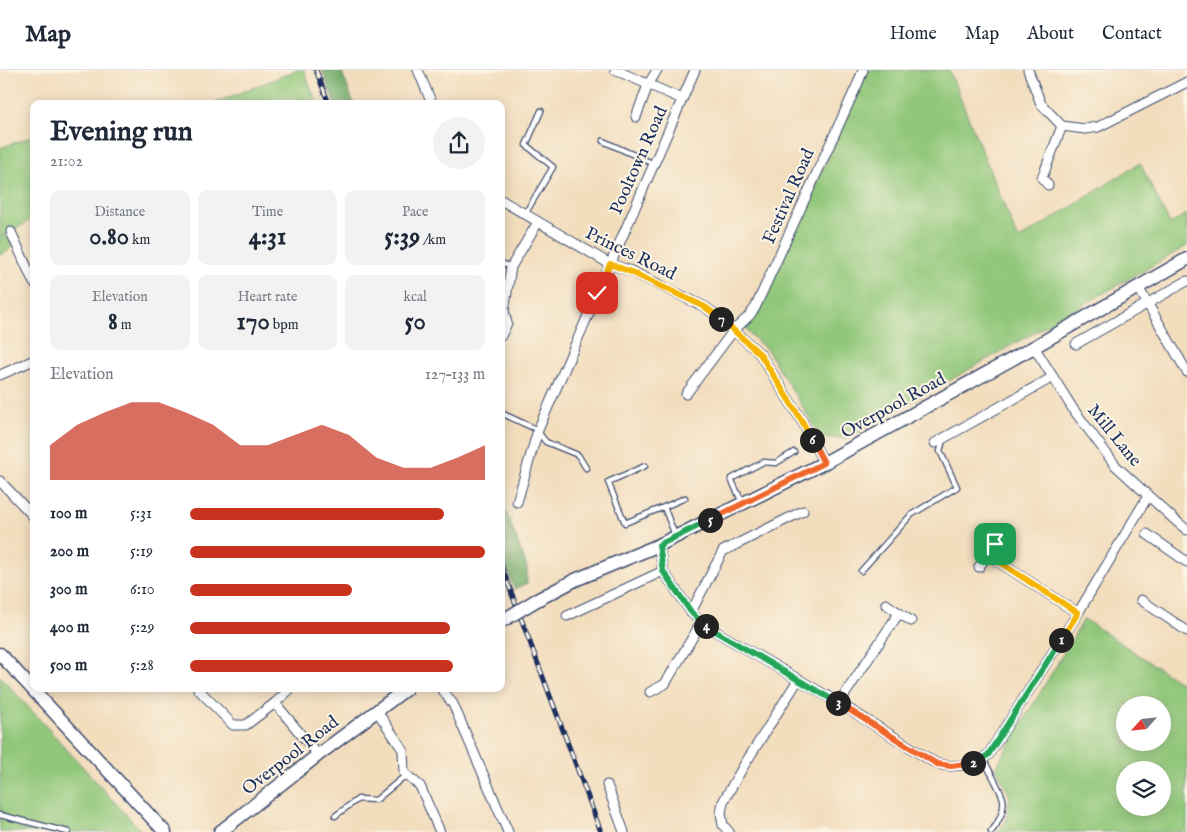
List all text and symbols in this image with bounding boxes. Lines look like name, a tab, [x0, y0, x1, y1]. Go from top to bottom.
text: Map	[25, 19, 71, 50]
text: Home	[890, 23, 937, 46]
text: Map	[965, 23, 999, 46]
text: About	[1027, 23, 1074, 46]
text: Contact	[1102, 23, 1162, 46]
street label: Pooltown Road	[605, 103, 674, 218]
text: Evening run	[50, 115, 193, 150]
button: share	[433, 117, 485, 169]
street label: Festival Road	[758, 145, 821, 248]
text: 21:02	[50, 152, 83, 172]
text: Distance	[95, 203, 145, 221]
text: Time	[252, 203, 283, 221]
text: Pace	[402, 203, 428, 221]
text: 0.80	[89, 221, 129, 253]
text: 4:31	[249, 221, 286, 253]
text: 5:39	[384, 221, 420, 253]
street label: Princes Road	[581, 222, 680, 286]
text: km	[129, 231, 150, 249]
text: /km	[420, 231, 446, 249]
pin	[576, 272, 618, 314]
icon: check	[583, 279, 611, 307]
text: Elevation	[92, 288, 148, 306]
text: Heart rate	[238, 288, 297, 306]
text: kcal	[403, 288, 427, 306]
text: 8	[108, 306, 118, 338]
text: 170	[236, 306, 270, 338]
text: 50	[405, 306, 426, 338]
pin: 7	[708, 306, 734, 332]
text: 7	[718, 310, 725, 328]
text: m	[118, 316, 132, 334]
text: bpm	[270, 316, 299, 334]
text: Elevation	[50, 365, 113, 385]
text: 127–133 m	[425, 365, 485, 385]
street label: Overpool Road	[837, 368, 951, 445]
street label: Mill Lane	[1082, 400, 1146, 472]
pin: 6	[800, 428, 824, 452]
text: 6	[810, 431, 815, 449]
text: 100 m	[50, 504, 87, 524]
text: 5:31	[130, 504, 152, 524]
pin: 5	[698, 508, 722, 532]
text: 5	[708, 511, 713, 529]
pin	[974, 523, 1016, 565]
icon: arrive	[981, 530, 1009, 558]
text: 200 m	[50, 542, 89, 562]
text: 5:19	[130, 542, 153, 562]
text: 300 m	[50, 580, 88, 600]
text: 6:10	[130, 580, 155, 600]
pin: 4	[694, 614, 718, 638]
text: 4	[703, 617, 710, 635]
text: 400 m	[50, 618, 89, 638]
text: 5:29	[130, 618, 155, 638]
pin: 1	[1048, 628, 1074, 652]
text: 1	[1059, 631, 1064, 649]
text: 500 m	[50, 656, 87, 676]
text: 5:28	[130, 656, 154, 676]
pin: 3	[826, 690, 850, 716]
text: 3	[836, 694, 841, 712]
north arrow	[1116, 696, 1171, 751]
map controls	[1116, 696, 1171, 816]
street label: Overpool Road	[238, 711, 344, 801]
pin: 2	[960, 750, 986, 776]
text: 2	[970, 754, 977, 772]
button: layers	[1116, 761, 1171, 816]

